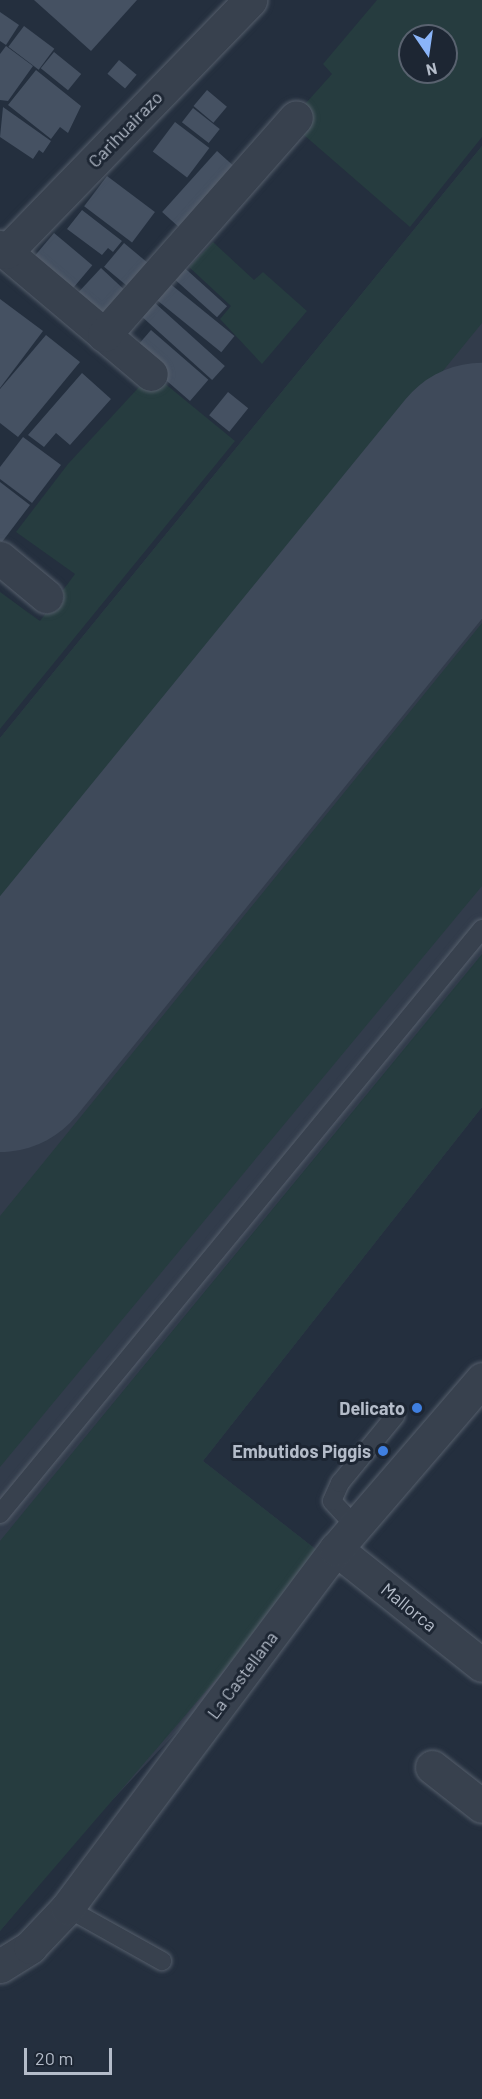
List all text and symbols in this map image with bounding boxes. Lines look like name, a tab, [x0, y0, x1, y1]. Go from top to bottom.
north arrow	[398, 24, 458, 84]
text: N	[424, 60, 439, 81]
street label: Carihuairazo	[83, 86, 167, 172]
place label: Delicato	[339, 1397, 405, 1419]
marker: Delicato	[410, 1401, 424, 1415]
place label: Embutidos Piggis	[232, 1440, 371, 1462]
marker: Embutidos Piggis	[376, 1444, 390, 1458]
street label: Mallorca	[377, 1578, 441, 1636]
street label: La Castellana	[202, 1627, 282, 1723]
scale bar	[27, 2036, 116, 2074]
text: 20 m	[35, 2047, 73, 2069]

